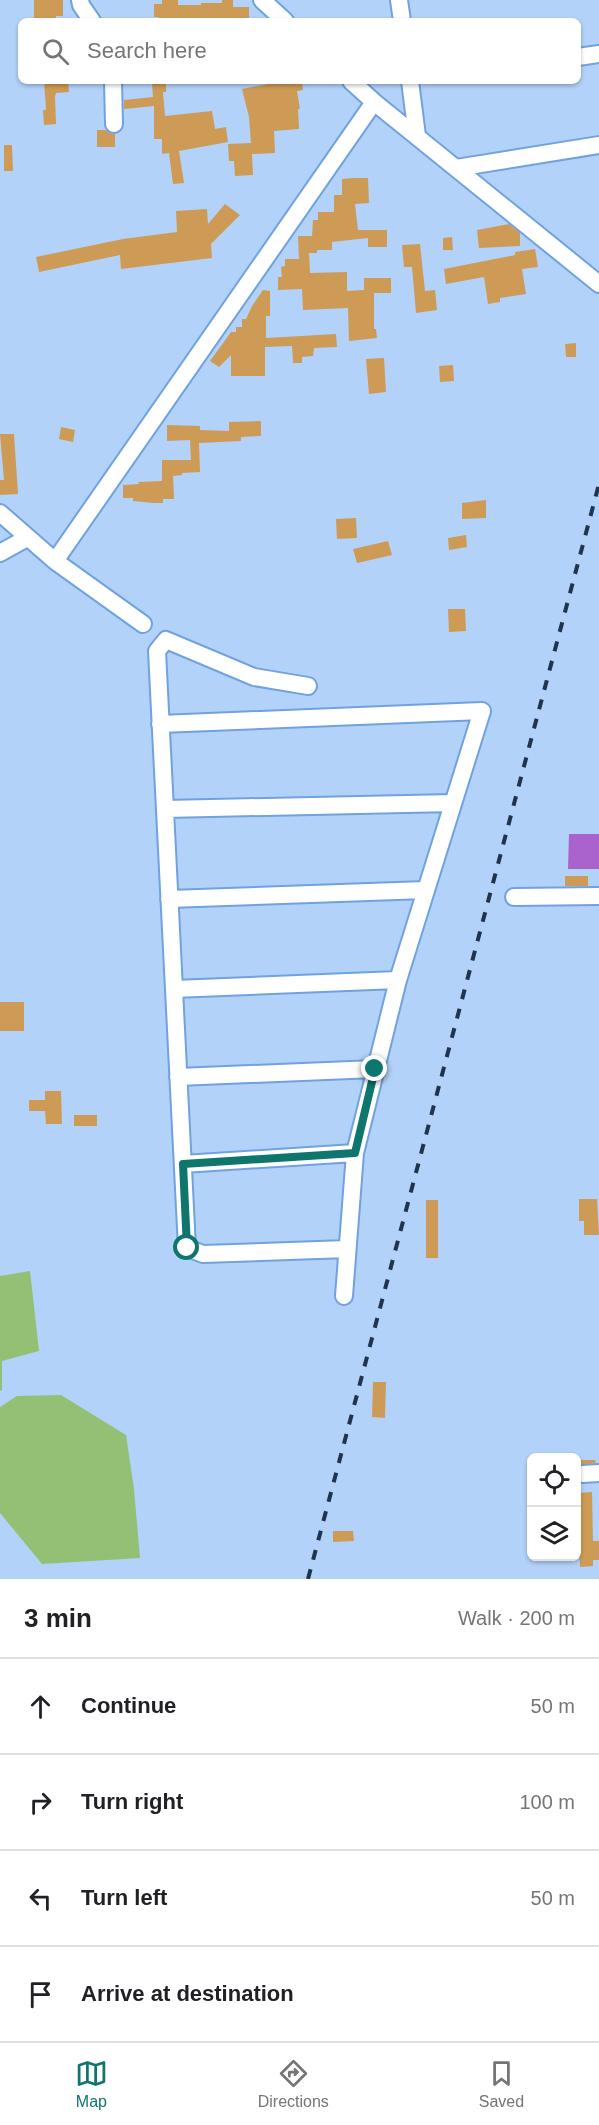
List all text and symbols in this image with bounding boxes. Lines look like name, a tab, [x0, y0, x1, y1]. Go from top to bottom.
search box	[18, 18, 581, 84]
icon: search	[39, 35, 72, 68]
text: Search here	[87, 38, 207, 63]
route end	[361, 1055, 387, 1081]
route start	[173, 1234, 199, 1260]
map controls	[527, 1453, 581, 1561]
button: locate	[527, 1453, 581, 1507]
button: layers	[527, 1507, 581, 1561]
text: 3 min	[24, 1603, 92, 1633]
text: Walk · 200 m	[458, 1607, 575, 1629]
icon: ahead	[24, 1690, 57, 1723]
text: Continue	[81, 1693, 176, 1718]
text: 50 m	[531, 1695, 575, 1717]
icon: right	[24, 1786, 57, 1819]
text: Turn right	[81, 1789, 183, 1814]
text: 100 m	[519, 1791, 575, 1813]
icon: left	[24, 1882, 57, 1915]
text: Turn left	[81, 1885, 167, 1910]
text: 50 m	[531, 1887, 575, 1909]
icon: arrive	[24, 1978, 57, 2011]
text: Arrive at destination	[81, 1981, 294, 2006]
tab: Map	[75, 2057, 108, 2111]
tab: Directions	[258, 2057, 329, 2111]
tab: Saved	[479, 2057, 524, 2111]

